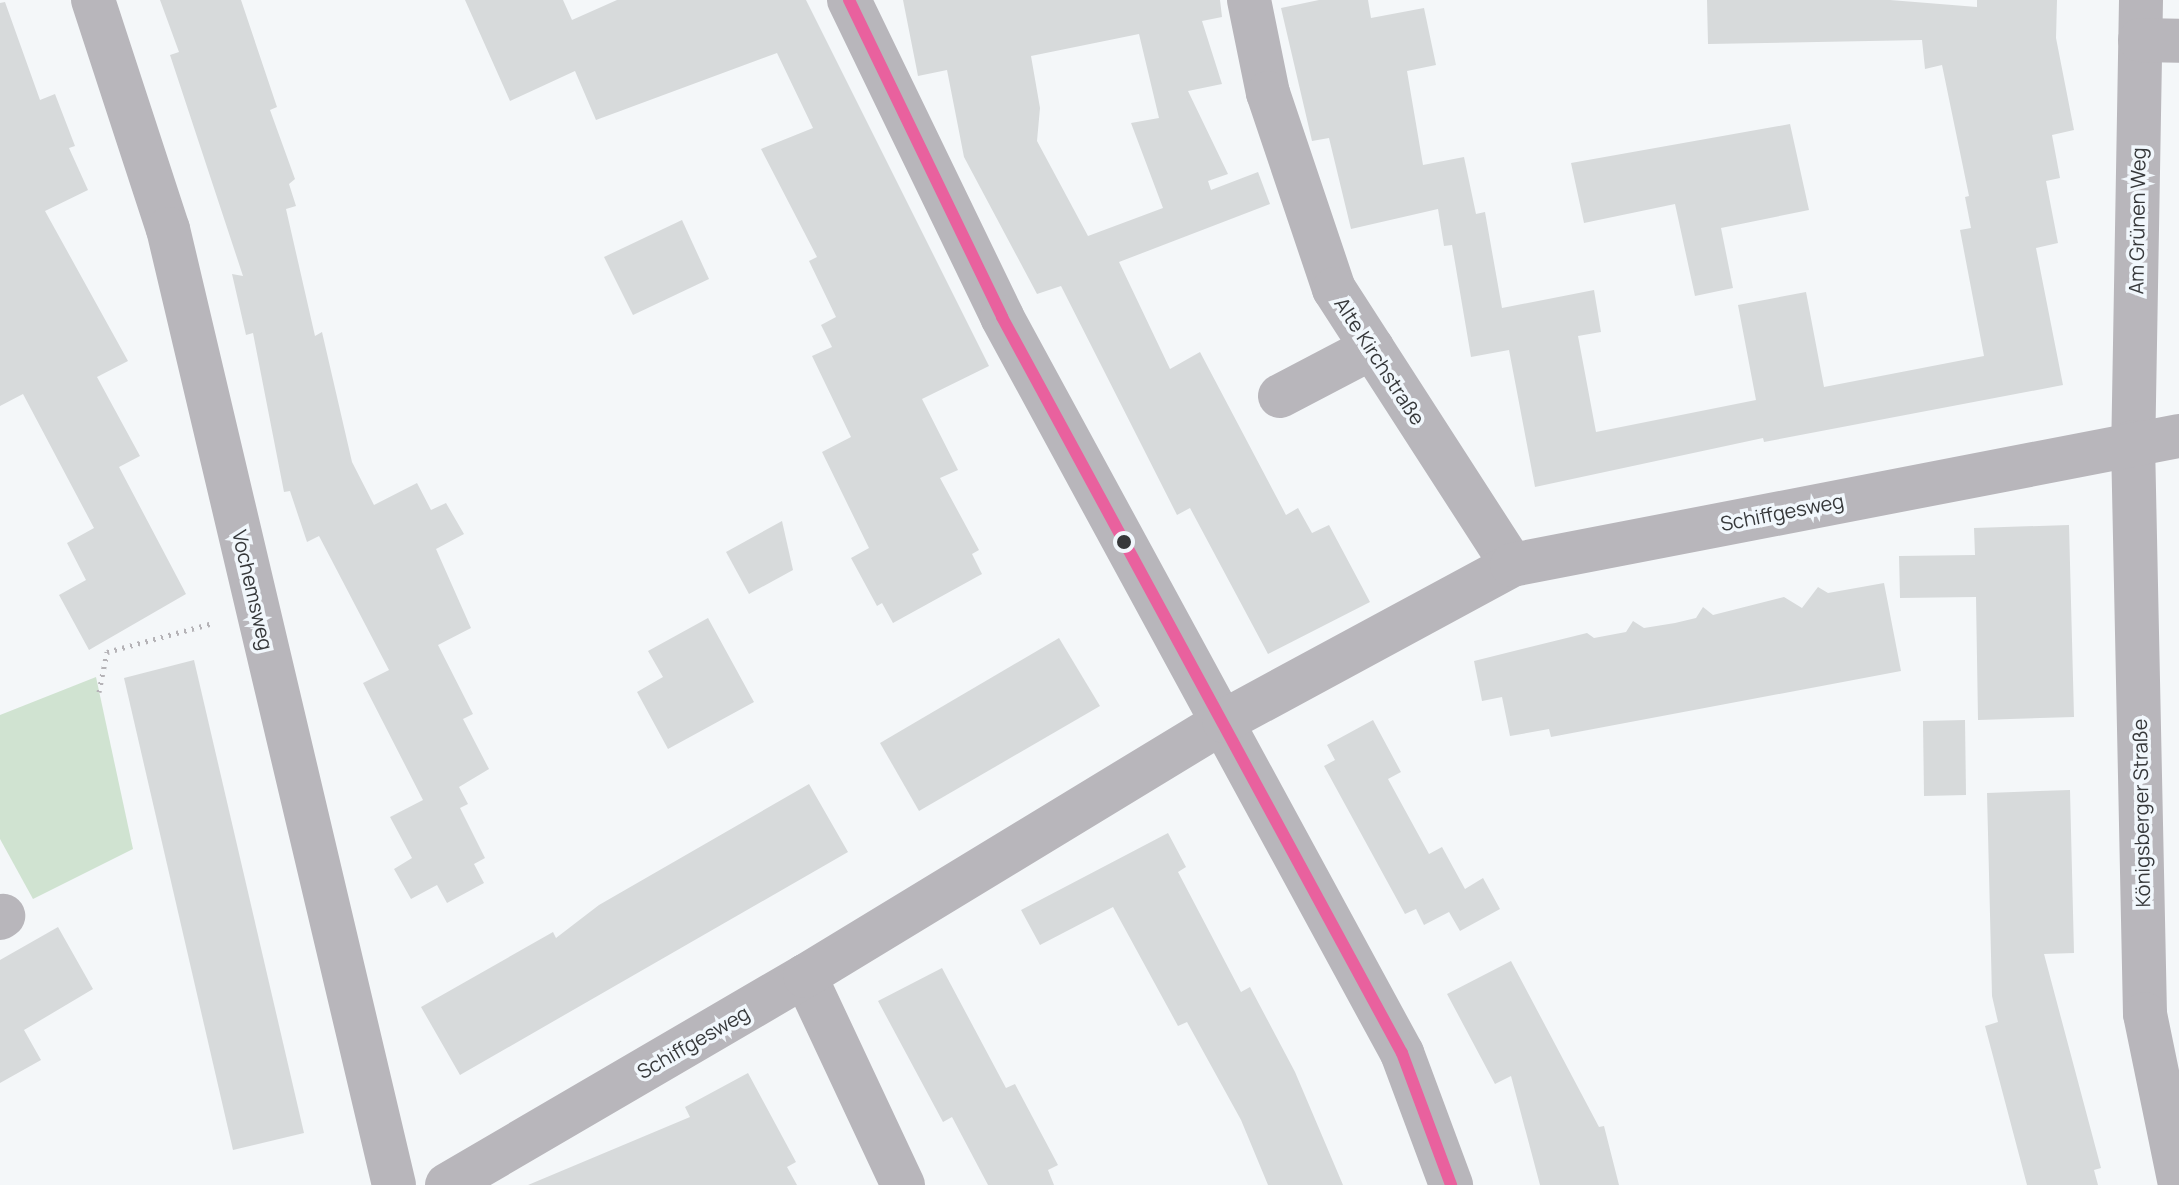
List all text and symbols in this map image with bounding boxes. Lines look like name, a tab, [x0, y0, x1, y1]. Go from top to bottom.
street label: Am Grünen Weg	[2124, 147, 2150, 295]
street label: Alte Kirchstraße	[1330, 293, 1430, 429]
street label: Schiffgesweg	[1718, 488, 1846, 536]
street label: Vochemsweg	[228, 528, 278, 652]
unlabelled marker	[1116, 534, 1132, 550]
street label: Königsberger Straße	[2127, 718, 2155, 908]
street label: Schiffgesweg	[633, 1000, 753, 1084]

